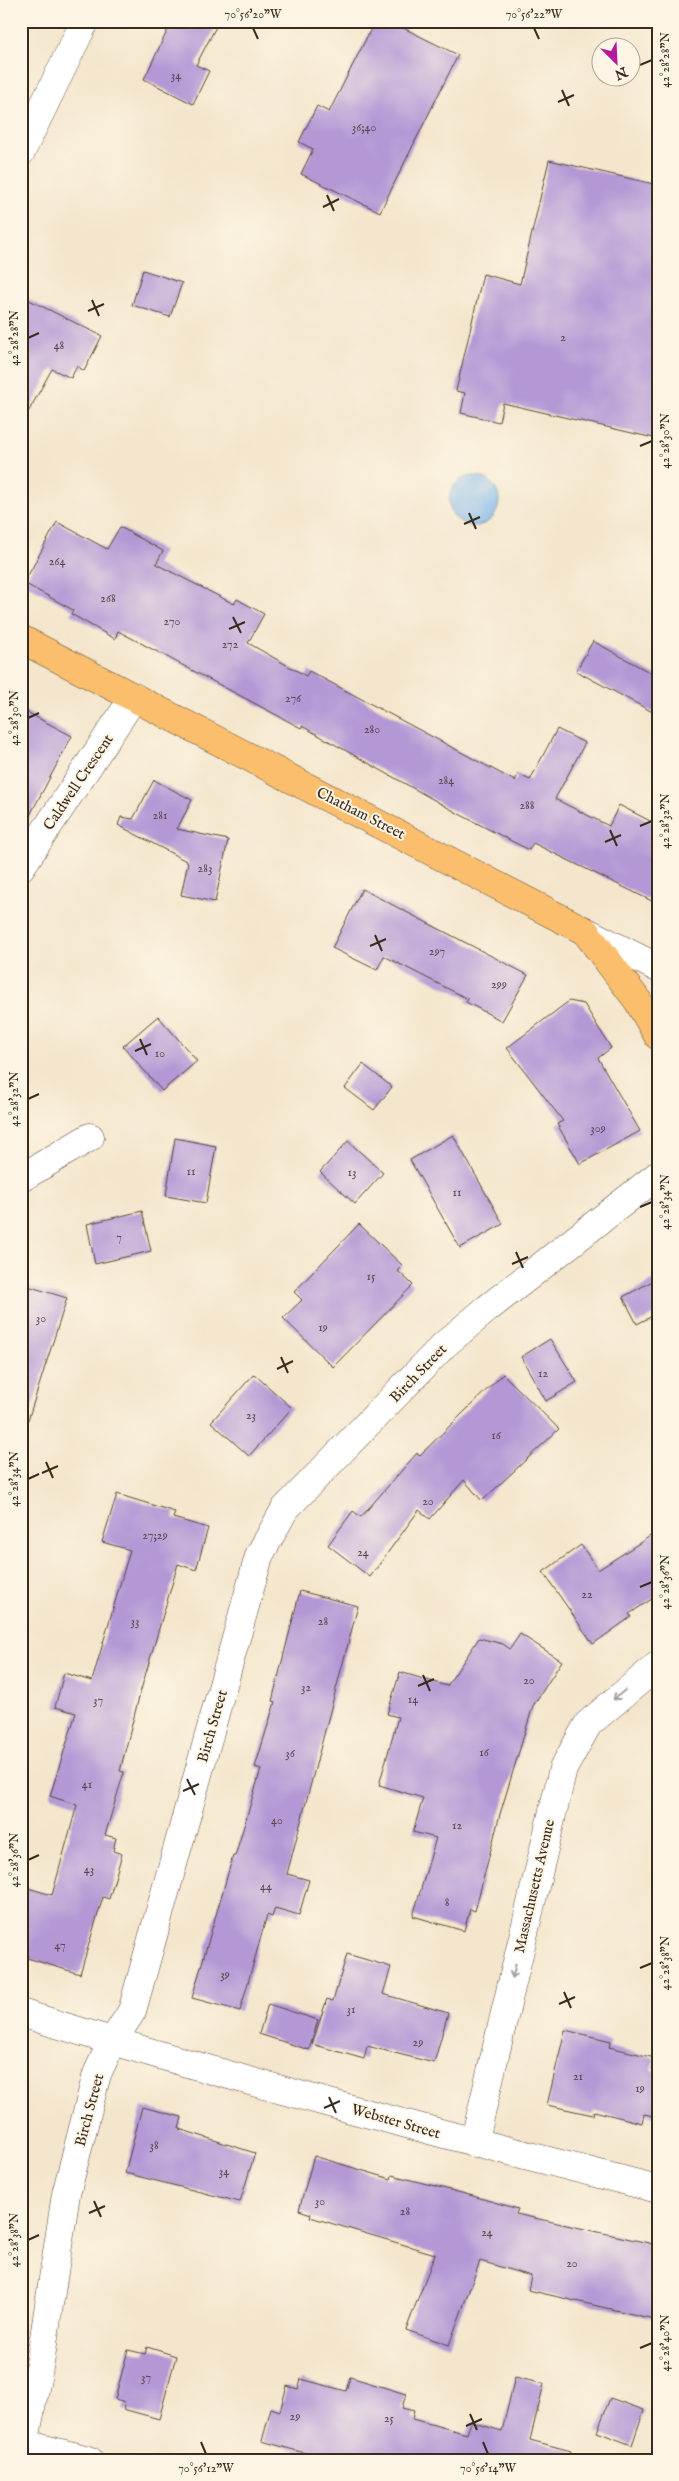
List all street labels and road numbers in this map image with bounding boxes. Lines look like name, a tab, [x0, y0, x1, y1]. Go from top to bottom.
street label: Caldwell Crescent	[39, 731, 118, 834]
street label: Chatham Street	[313, 783, 408, 844]
street label: Birch Street	[386, 1340, 451, 1407]
street label: Birch Street	[193, 1688, 232, 1765]
street label: Massachusetts Avenue	[510, 1817, 559, 1955]
street label: Birch Street	[71, 2072, 108, 2149]
street label: Webster Street	[349, 2100, 443, 2143]

